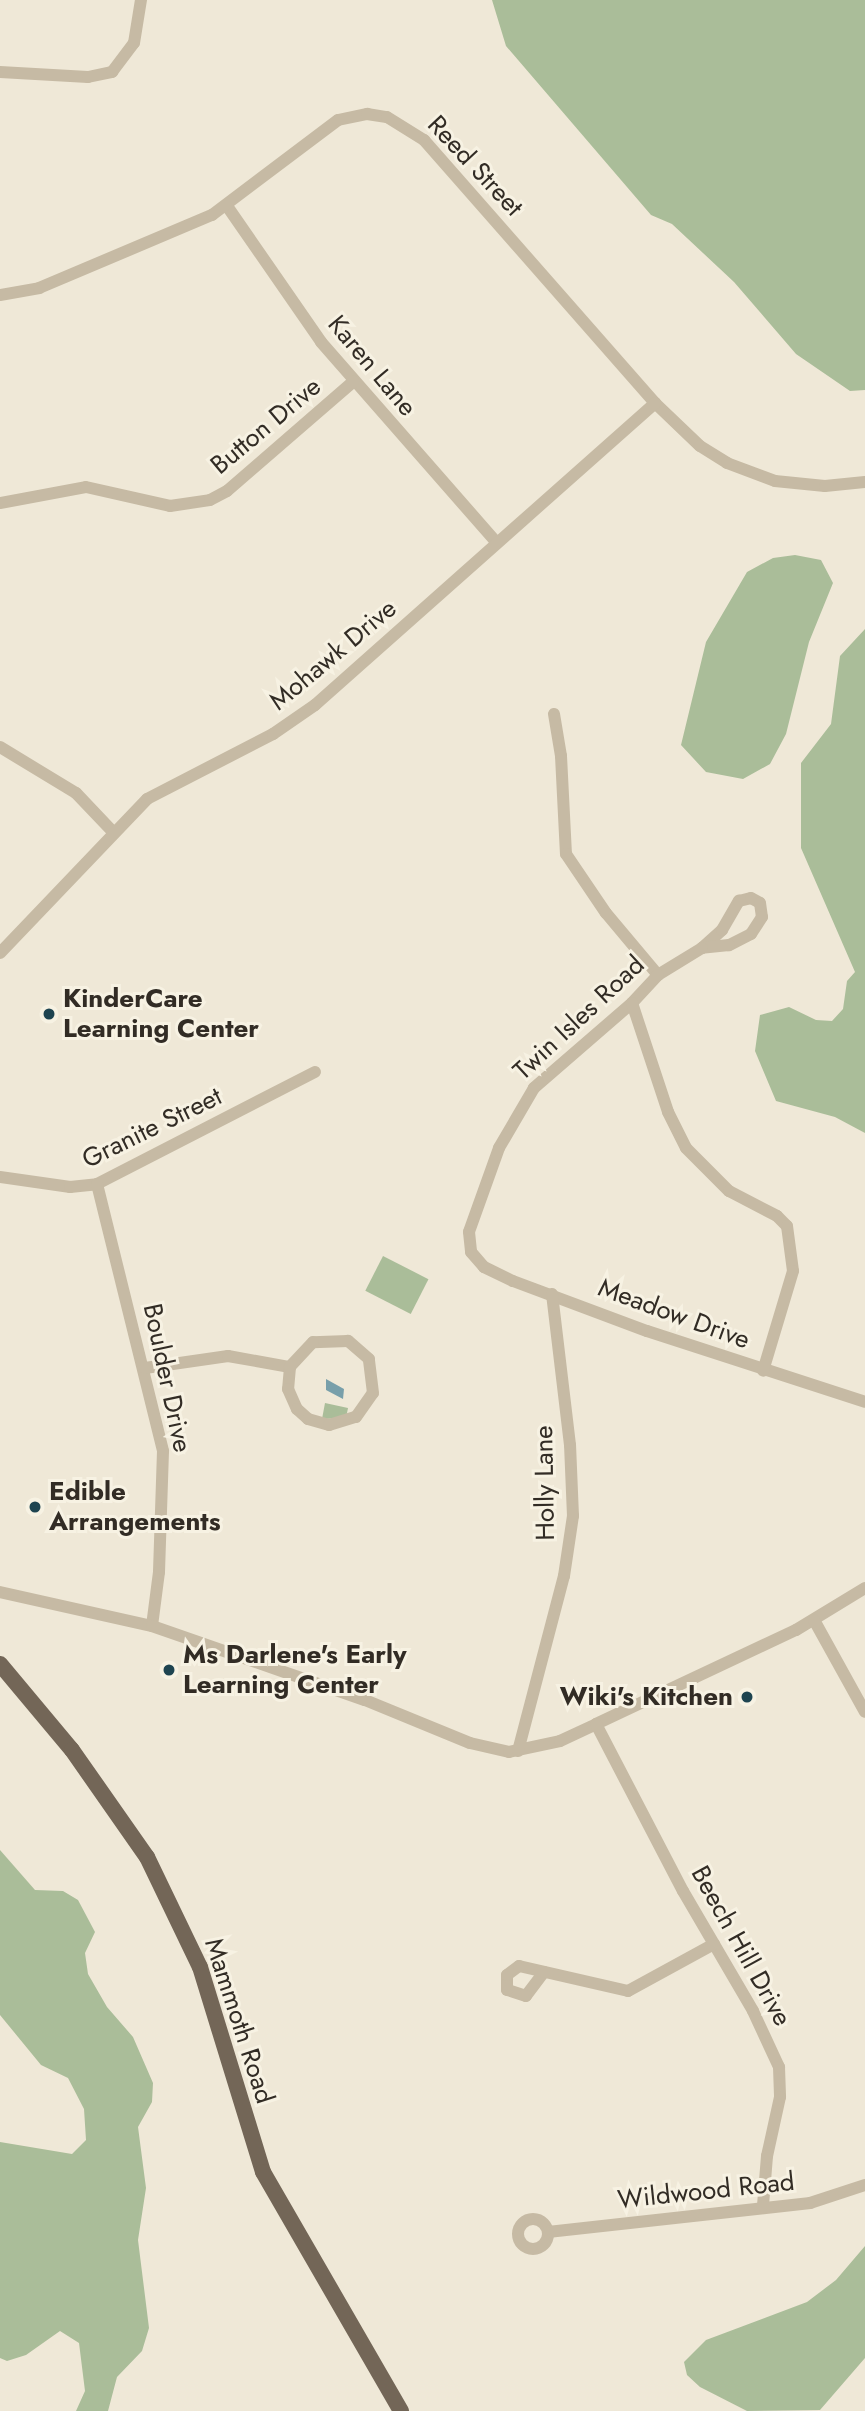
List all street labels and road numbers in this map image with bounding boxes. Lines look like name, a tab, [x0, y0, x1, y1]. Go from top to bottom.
street label: Reed Street	[421, 109, 529, 223]
street label: Karen Lane	[321, 309, 423, 423]
street label: Button Drive	[205, 371, 327, 481]
street label: Mohawk Drive	[263, 593, 403, 717]
street label: Twin Isles Road	[507, 949, 651, 1087]
street label: Granite Street	[77, 1081, 227, 1175]
street label: Meadow Drive	[594, 1272, 754, 1356]
street label: Boulder Drive	[136, 1301, 198, 1455]
street label: Holly Lane	[528, 1425, 562, 1541]
street label: Beech Hill Drive	[684, 1861, 798, 2031]
street label: Mammoth Road	[198, 1934, 280, 2108]
street label: Wildwood Road	[616, 2166, 796, 2216]

